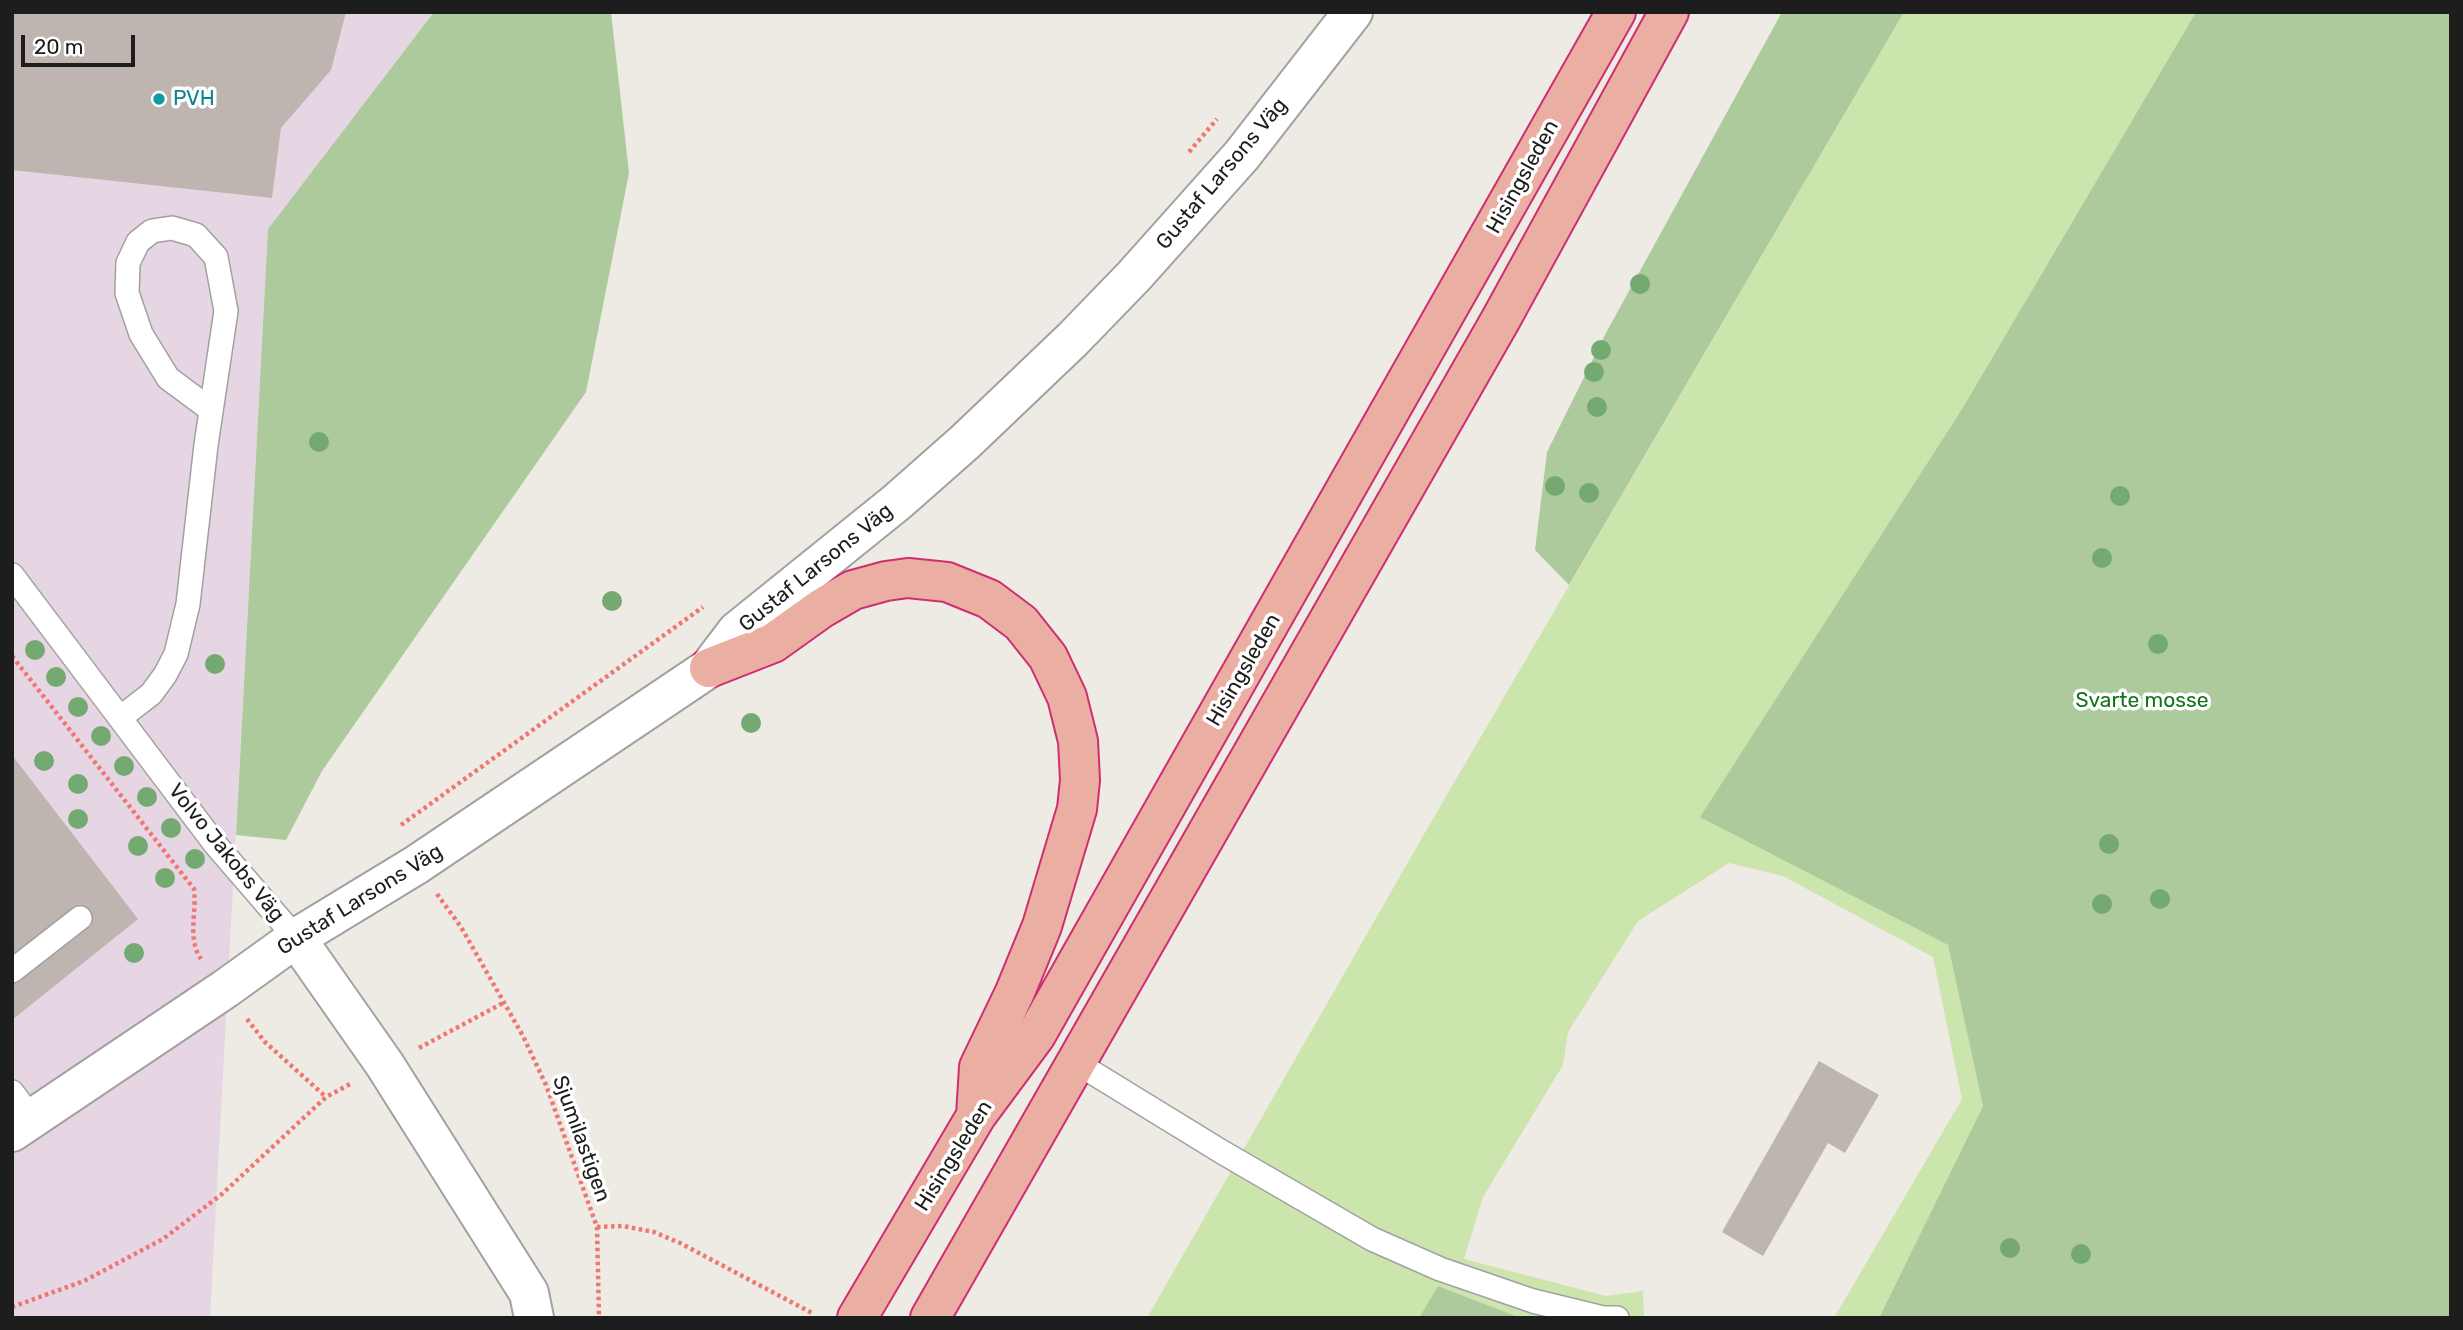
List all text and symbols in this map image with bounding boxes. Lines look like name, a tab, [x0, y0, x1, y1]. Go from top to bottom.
scale bar	[24, 21, 138, 65]
text: 20 m	[34, 34, 83, 59]
place label: PVH	[173, 86, 215, 112]
marker: PVH	[151, 91, 167, 107]
street label: Gustaf Larsons Väg	[1151, 93, 1293, 255]
street label: Hisingsleden	[1482, 116, 1564, 238]
street label: Gustaf Larsons Väg	[734, 498, 898, 638]
street label: Hisingsleden	[1202, 609, 1286, 731]
park label: Svarte mosse	[2076, 688, 2208, 714]
street label: Volvo Jakobs Väg	[163, 779, 289, 927]
street label: Gustaf Larsons Väg	[273, 839, 447, 961]
street label: Sjumilastigen	[547, 1072, 615, 1206]
street label: Hisingsleden	[910, 1096, 998, 1216]

